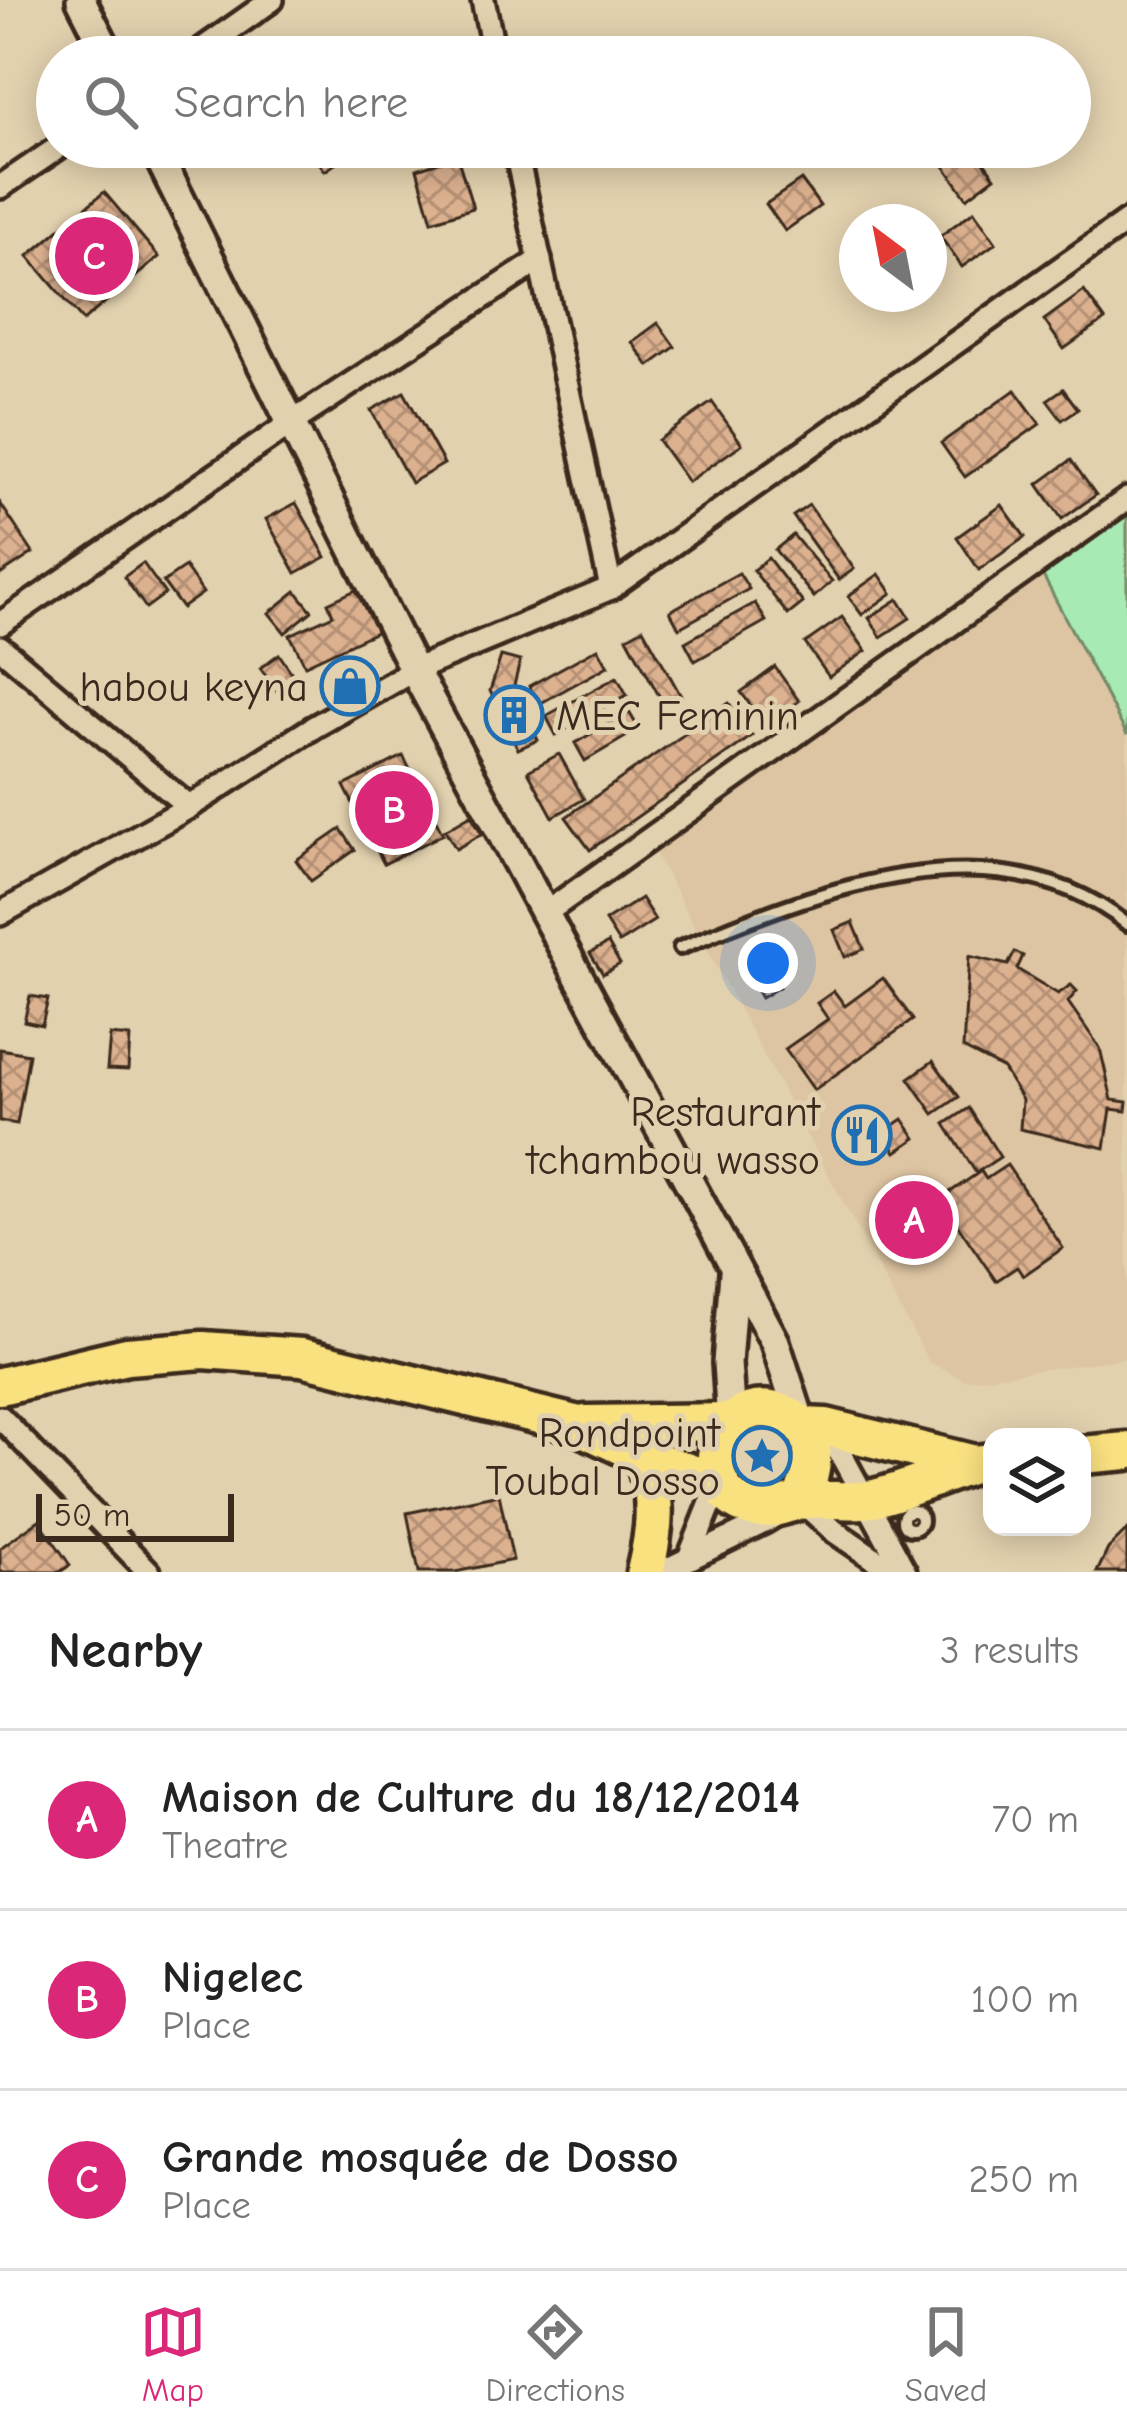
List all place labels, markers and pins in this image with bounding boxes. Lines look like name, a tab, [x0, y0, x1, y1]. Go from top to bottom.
pin: C	[55, 211, 133, 301]
shop icon: habou keyna	[319, 655, 381, 717]
place label: habou keyna	[79, 663, 308, 712]
building icon: MEC Feminin	[483, 684, 545, 746]
place label: MEC Feminin	[556, 692, 799, 741]
pin: B	[355, 765, 433, 855]
place label: Restaurant tchambou wasso	[525, 1088, 822, 1185]
restaurant icon: Restaurant tchambou wasso	[831, 1104, 893, 1166]
pin: A	[875, 1175, 953, 1265]
place label: Rondpoint Toubal Dosso	[486, 1409, 722, 1506]
place icon: Rondpoint Toubal Dosso	[731, 1425, 793, 1487]

